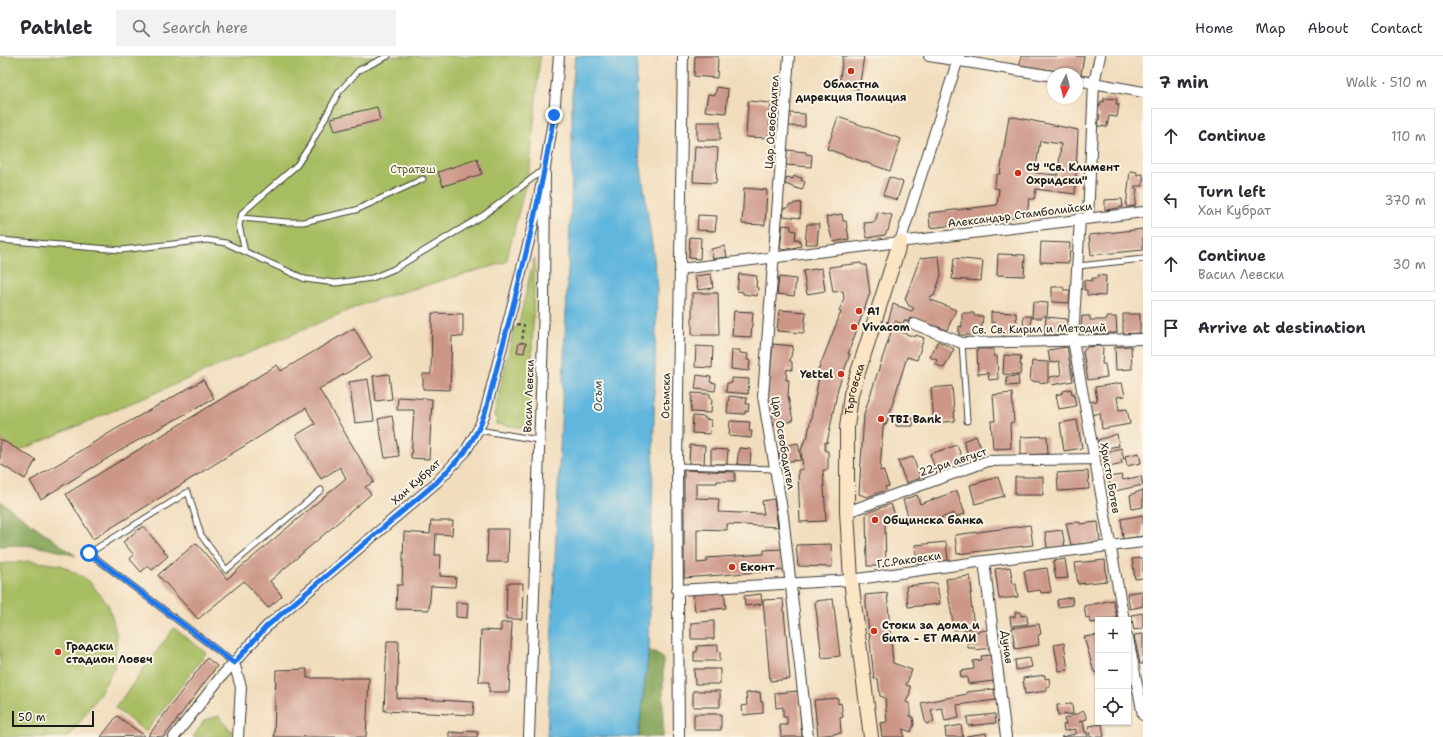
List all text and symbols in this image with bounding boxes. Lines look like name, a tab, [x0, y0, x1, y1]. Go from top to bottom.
search box	[116, 10, 396, 46]
text: Pathlet	[20, 15, 92, 40]
icon: search	[130, 17, 152, 39]
text: Search here	[162, 18, 248, 38]
text: Home	[1195, 19, 1234, 37]
text: Map	[1256, 19, 1286, 37]
text: About	[1308, 19, 1349, 37]
text: Contact	[1371, 19, 1423, 37]
marker: Областна дирекция Полиция	[846, 66, 856, 76]
north arrow	[1047, 68, 1083, 104]
text: 7 min	[1159, 71, 1209, 93]
street label: Цар Освободител	[761, 74, 783, 170]
text: Walk · 510 m	[1346, 74, 1427, 91]
place label: Областна дирекция Полиция	[796, 77, 907, 105]
route end	[545, 106, 563, 124]
icon: ahead	[1160, 125, 1182, 147]
text: Continue	[1198, 126, 1266, 146]
text: 110 m	[1391, 128, 1426, 145]
place label: СУ "Св. Климент Охридски"	[1026, 160, 1120, 188]
park label: Стратеш	[390, 162, 436, 177]
marker: СУ "Св. Климент Охридски"	[1013, 168, 1023, 178]
text: Turn left	[1198, 182, 1266, 202]
icon: left	[1160, 189, 1182, 211]
text: 370 m	[1384, 192, 1426, 209]
street label: Александър Стамболийски	[947, 199, 1093, 231]
text: Хан Кубрат	[1198, 202, 1271, 219]
text: Continue	[1198, 246, 1266, 266]
icon: ahead	[1160, 253, 1182, 275]
text: 30 m	[1392, 256, 1426, 273]
text: Васил Левски	[1198, 266, 1284, 283]
place label: A1	[867, 304, 880, 319]
marker: A1	[854, 306, 864, 316]
icon: arrive	[1160, 317, 1182, 339]
text: Arrive at destination	[1198, 318, 1366, 338]
place label: Vivacom	[862, 320, 910, 335]
street label: Св. Св. Кирил и Методий	[972, 320, 1106, 338]
marker: Vivacom	[849, 322, 859, 332]
street label: Васил Левски	[520, 359, 538, 433]
street label: Търговска	[841, 361, 868, 416]
place label: Yettel	[800, 367, 833, 382]
marker: Yettel	[836, 369, 846, 379]
street label: Осъмска	[658, 373, 674, 419]
water label: Осъм	[590, 380, 606, 412]
street label: Цар Освободител	[767, 395, 799, 491]
place label: TBI Bank	[889, 412, 941, 427]
marker: TBI Bank	[876, 414, 886, 424]
street label: Христо Ботев	[1096, 441, 1124, 515]
street label: 22-ри август	[917, 444, 989, 480]
street label: Хан Кубрат	[388, 456, 444, 508]
place label: Общинска банка	[883, 513, 984, 528]
marker: Общинска банка	[870, 515, 880, 525]
route start	[80, 544, 98, 562]
street label: Г.С.Раковски	[876, 548, 942, 572]
place label: Еконт	[740, 560, 775, 575]
marker: Еконт	[727, 562, 737, 572]
map controls	[1095, 617, 1131, 725]
button: +	[1095, 617, 1131, 653]
place label: Стоки за дома и бита - ЕТ МАЛИ	[882, 618, 980, 646]
marker: Стоки за дома и бита - ЕТ МАЛИ	[869, 626, 879, 636]
street label: Дунав	[998, 629, 1017, 665]
place label: Градски стадион Ловеч	[66, 639, 152, 667]
marker: Градски стадион Ловеч	[53, 647, 63, 657]
button: −	[1095, 653, 1131, 689]
button: locate	[1095, 689, 1131, 725]
scale bar	[12, 709, 94, 728]
text: 50 m	[18, 710, 46, 725]

